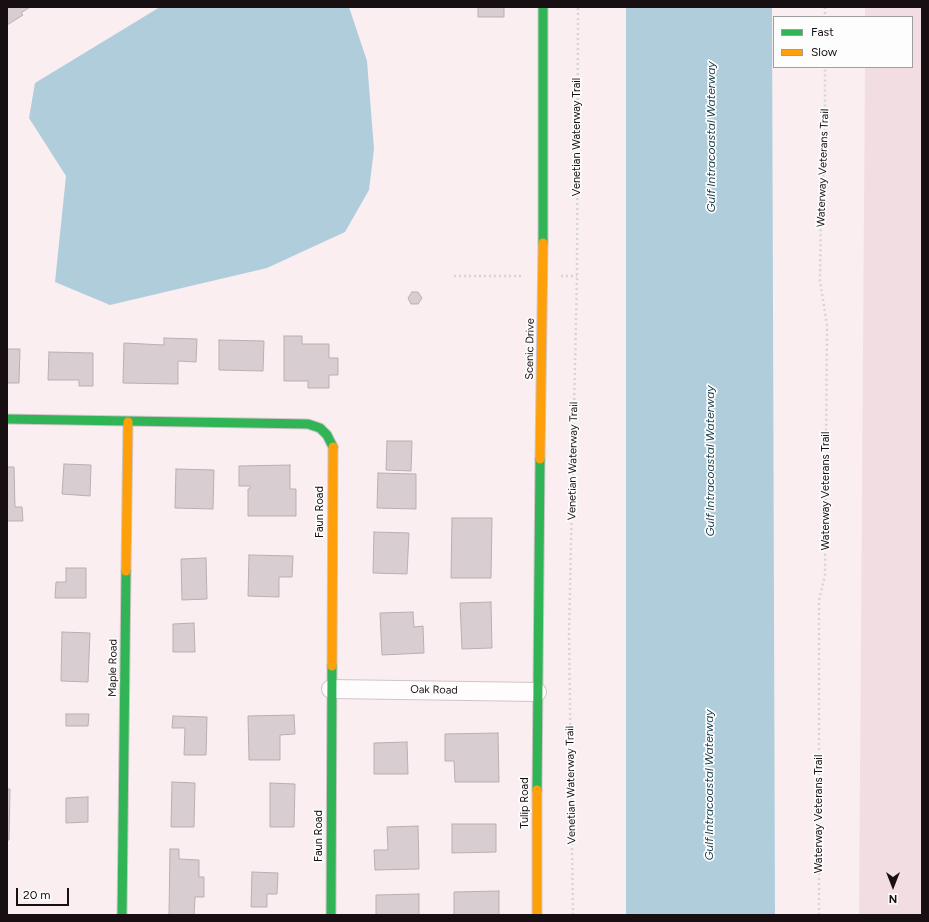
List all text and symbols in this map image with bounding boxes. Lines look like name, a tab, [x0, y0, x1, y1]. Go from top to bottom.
legend	[773, 16, 913, 68]
text: Fast	[811, 25, 834, 39]
text: Slow	[811, 45, 837, 59]
water label: Gulf Intracoastal Waterway	[704, 61, 718, 213]
street label: Venetian Waterway Trail	[570, 78, 584, 196]
street label: Waterway Veterans Trail	[814, 109, 832, 227]
street label: Scenic Drive	[523, 318, 537, 380]
water label: Gulf Intracoastal Waterway	[703, 385, 717, 537]
street label: Venetian Waterway Trail	[565, 402, 581, 520]
street label: Waterway Veterans Trail	[819, 432, 833, 550]
street label: Faun Road	[313, 486, 327, 538]
street label: Maple Road	[106, 639, 120, 697]
street label: Oak Road	[410, 683, 458, 697]
water label: Gulf Intracoastal Waterway	[702, 709, 716, 861]
street label: Venetian Waterway Trail	[563, 726, 579, 844]
street label: Waterway Veterans Trail	[812, 755, 826, 873]
street label: Tulip Road	[518, 777, 532, 829]
street label: Faun Road	[312, 810, 326, 862]
north arrow	[873, 866, 913, 906]
scale bar	[18, 880, 71, 906]
text: 20 m	[23, 888, 51, 902]
text: N	[889, 892, 897, 905]

